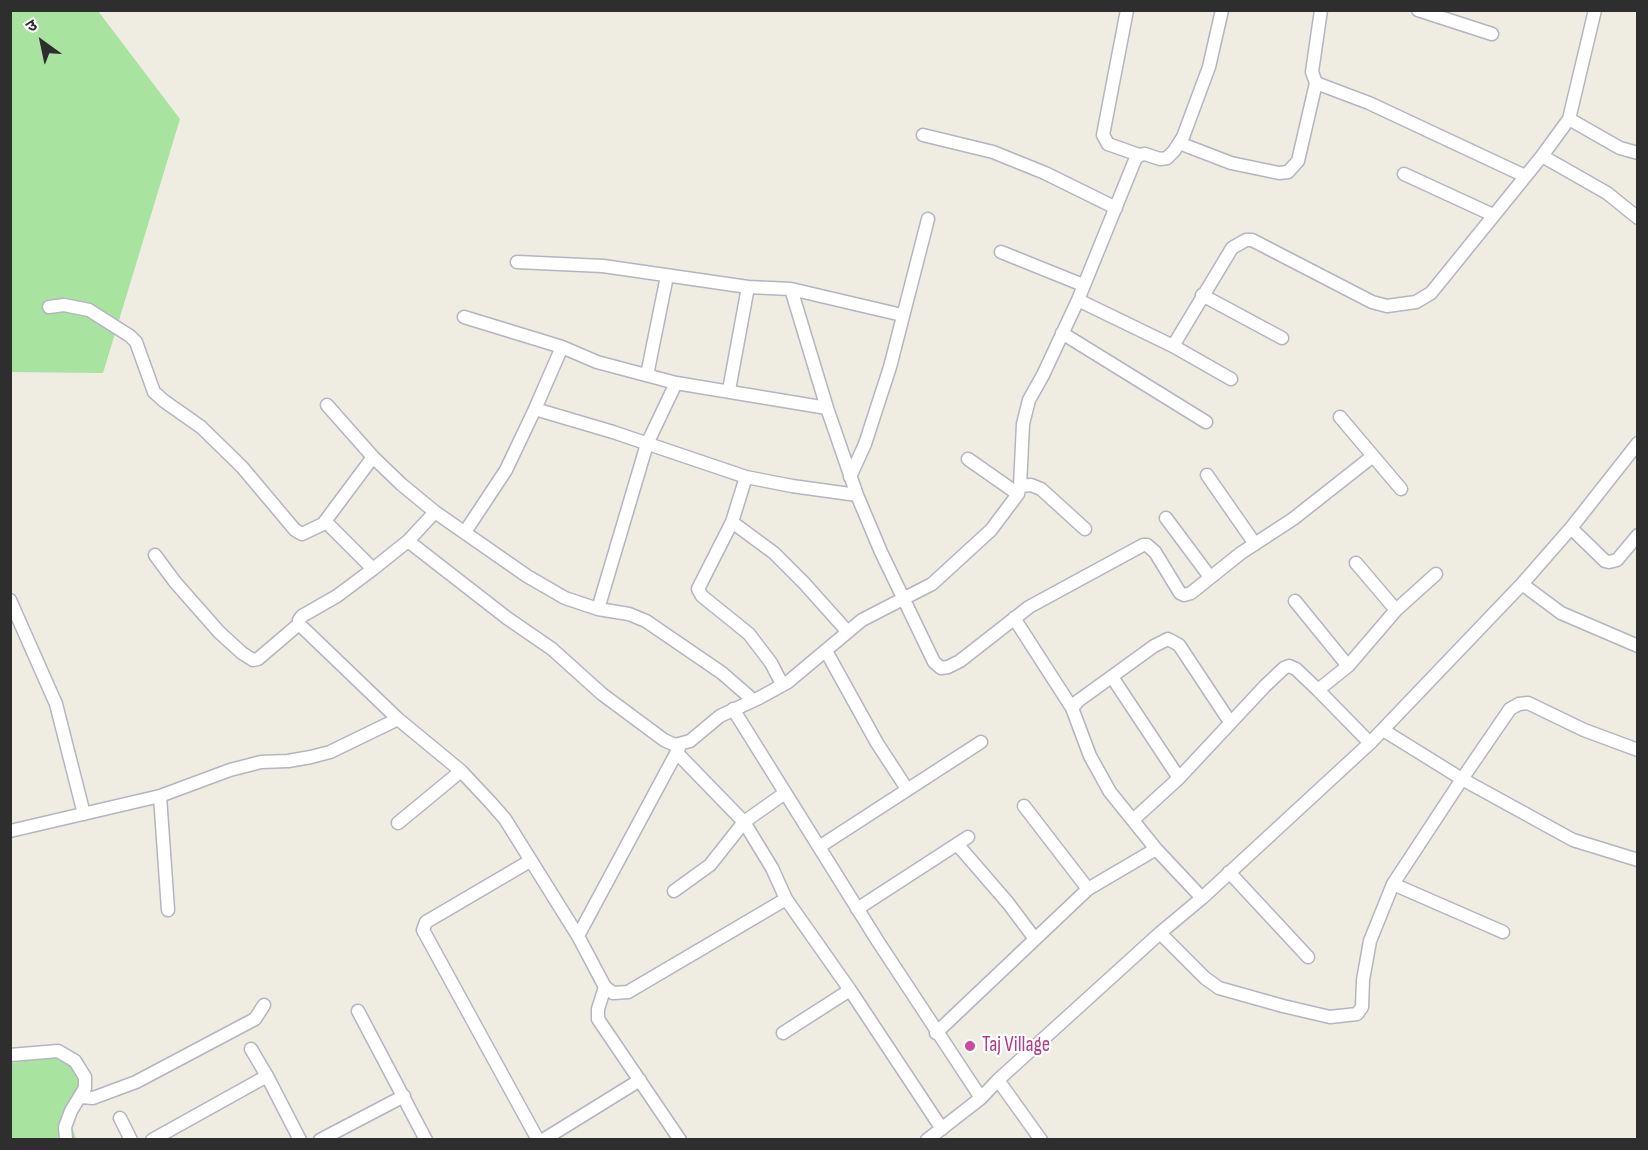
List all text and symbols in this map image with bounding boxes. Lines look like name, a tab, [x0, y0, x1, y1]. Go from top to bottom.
north arrow	[12, 12, 72, 72]
text: उ	[23, 16, 41, 37]
place label: Taj Village	[982, 1033, 1050, 1059]
marker: Taj Village	[963, 1039, 977, 1053]

